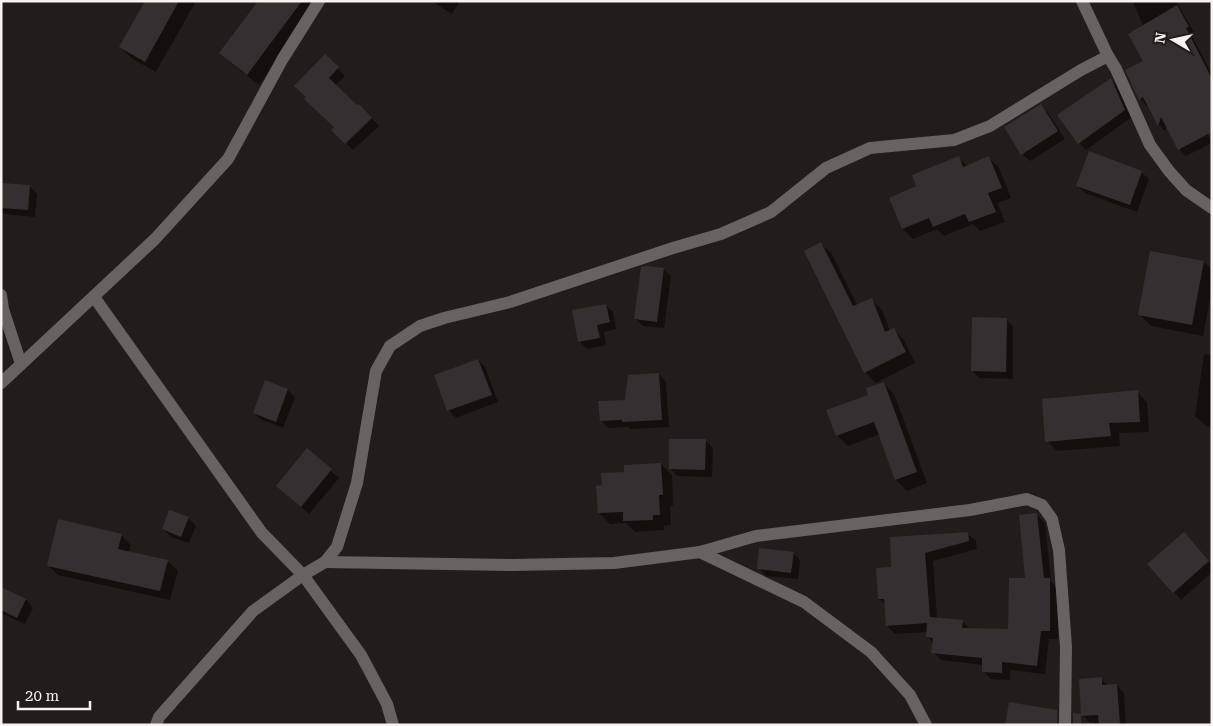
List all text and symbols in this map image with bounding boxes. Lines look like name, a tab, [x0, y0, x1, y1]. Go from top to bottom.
north arrow	[1148, 15, 1198, 65]
text: N	[1151, 31, 1169, 45]
scale bar	[18, 678, 90, 710]
text: 20 m	[25, 687, 60, 705]

